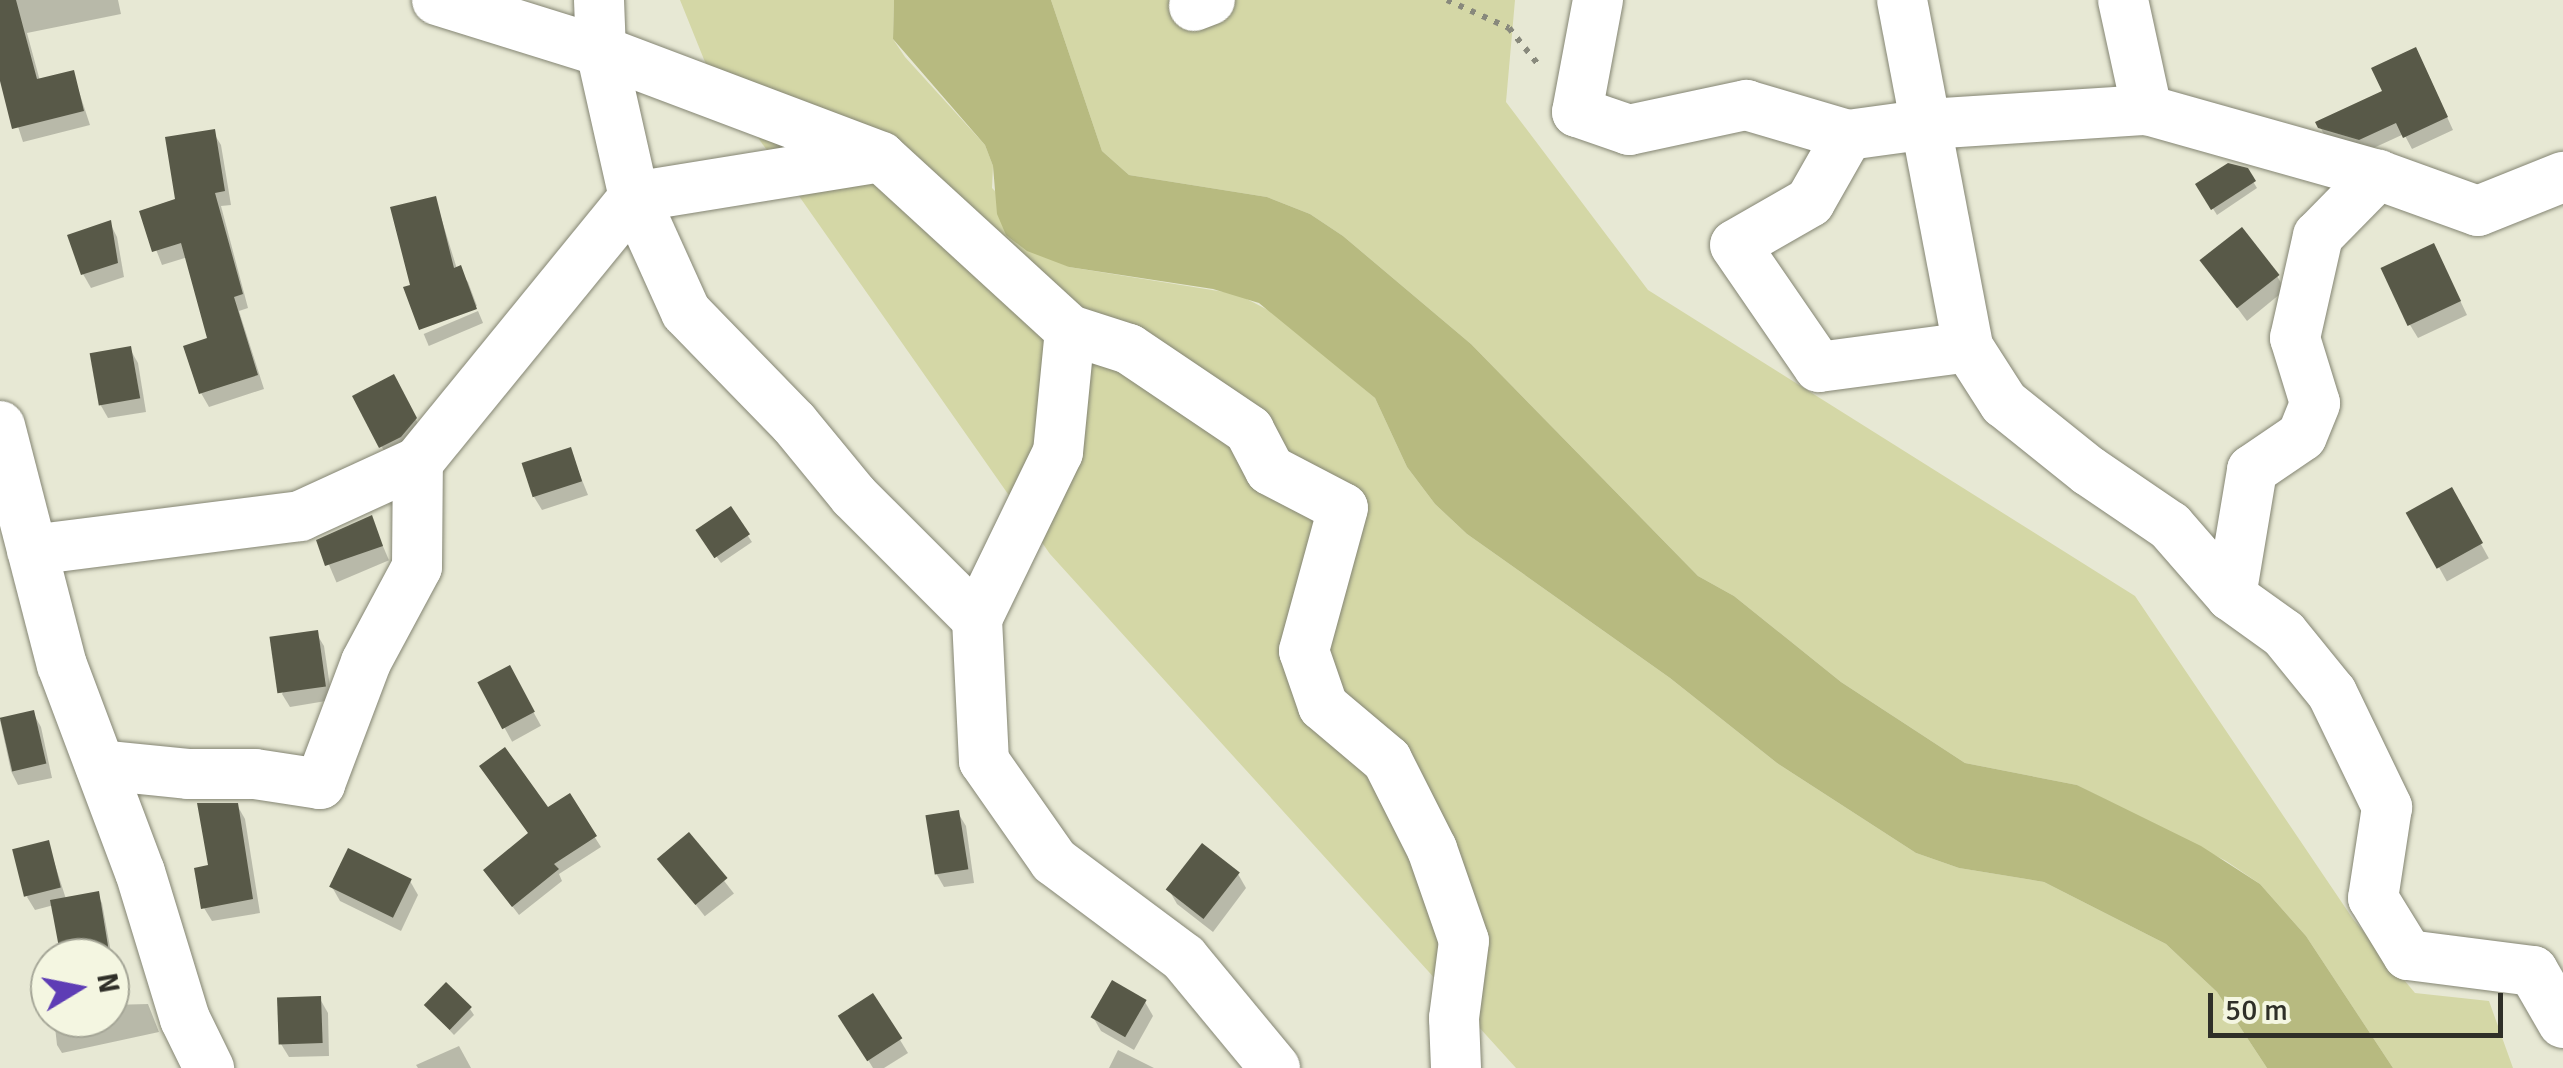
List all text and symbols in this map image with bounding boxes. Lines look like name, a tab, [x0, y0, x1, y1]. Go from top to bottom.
north arrow	[30, 938, 130, 1038]
text: N	[89, 971, 126, 996]
scale bar	[2213, 973, 2508, 1035]
text: 50 m	[2225, 992, 2288, 1029]

